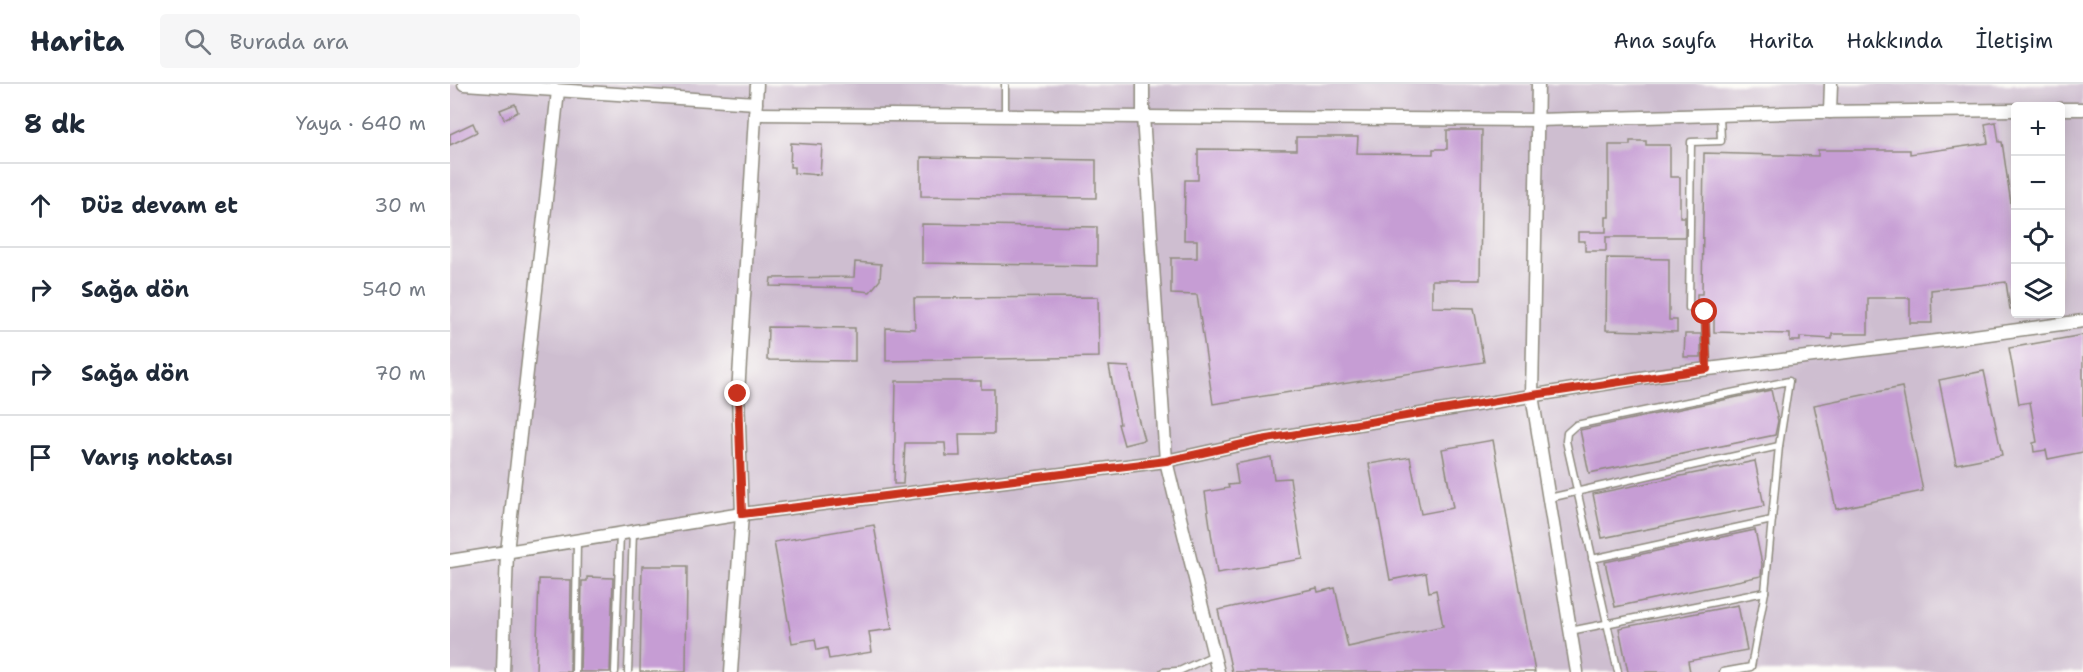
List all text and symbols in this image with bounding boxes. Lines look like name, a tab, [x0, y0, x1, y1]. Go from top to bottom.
search box	[160, 14, 580, 68]
text: Harita	[30, 22, 124, 60]
icon: search	[181, 25, 214, 58]
text: Burada ara	[229, 27, 348, 56]
text: Ana sayfa	[1614, 27, 1716, 55]
text: Harita	[1749, 27, 1814, 55]
text: Hakkında	[1847, 27, 1943, 55]
text: İletişim	[1976, 27, 2053, 55]
map controls	[2011, 102, 2065, 318]
button: +	[2011, 102, 2065, 156]
text: 8 dk	[24, 106, 86, 141]
text: Yaya · 640 m	[296, 110, 426, 136]
button: −	[2011, 156, 2065, 210]
icon: ahead	[24, 189, 57, 222]
text: Düz devam et	[81, 191, 238, 220]
text: 30 m	[374, 192, 426, 218]
button: locate	[2011, 210, 2065, 264]
button: layers	[2011, 264, 2065, 318]
icon: right	[24, 273, 57, 306]
text: Sağa dön	[81, 275, 189, 304]
text: 540 m	[362, 276, 426, 302]
route start	[1691, 298, 1717, 324]
icon: right	[24, 357, 57, 390]
text: Sağa dön	[81, 359, 189, 388]
text: 70 m	[374, 360, 426, 386]
route end	[724, 380, 750, 406]
icon: arrive	[24, 441, 57, 474]
text: Varış noktası	[81, 443, 233, 472]

